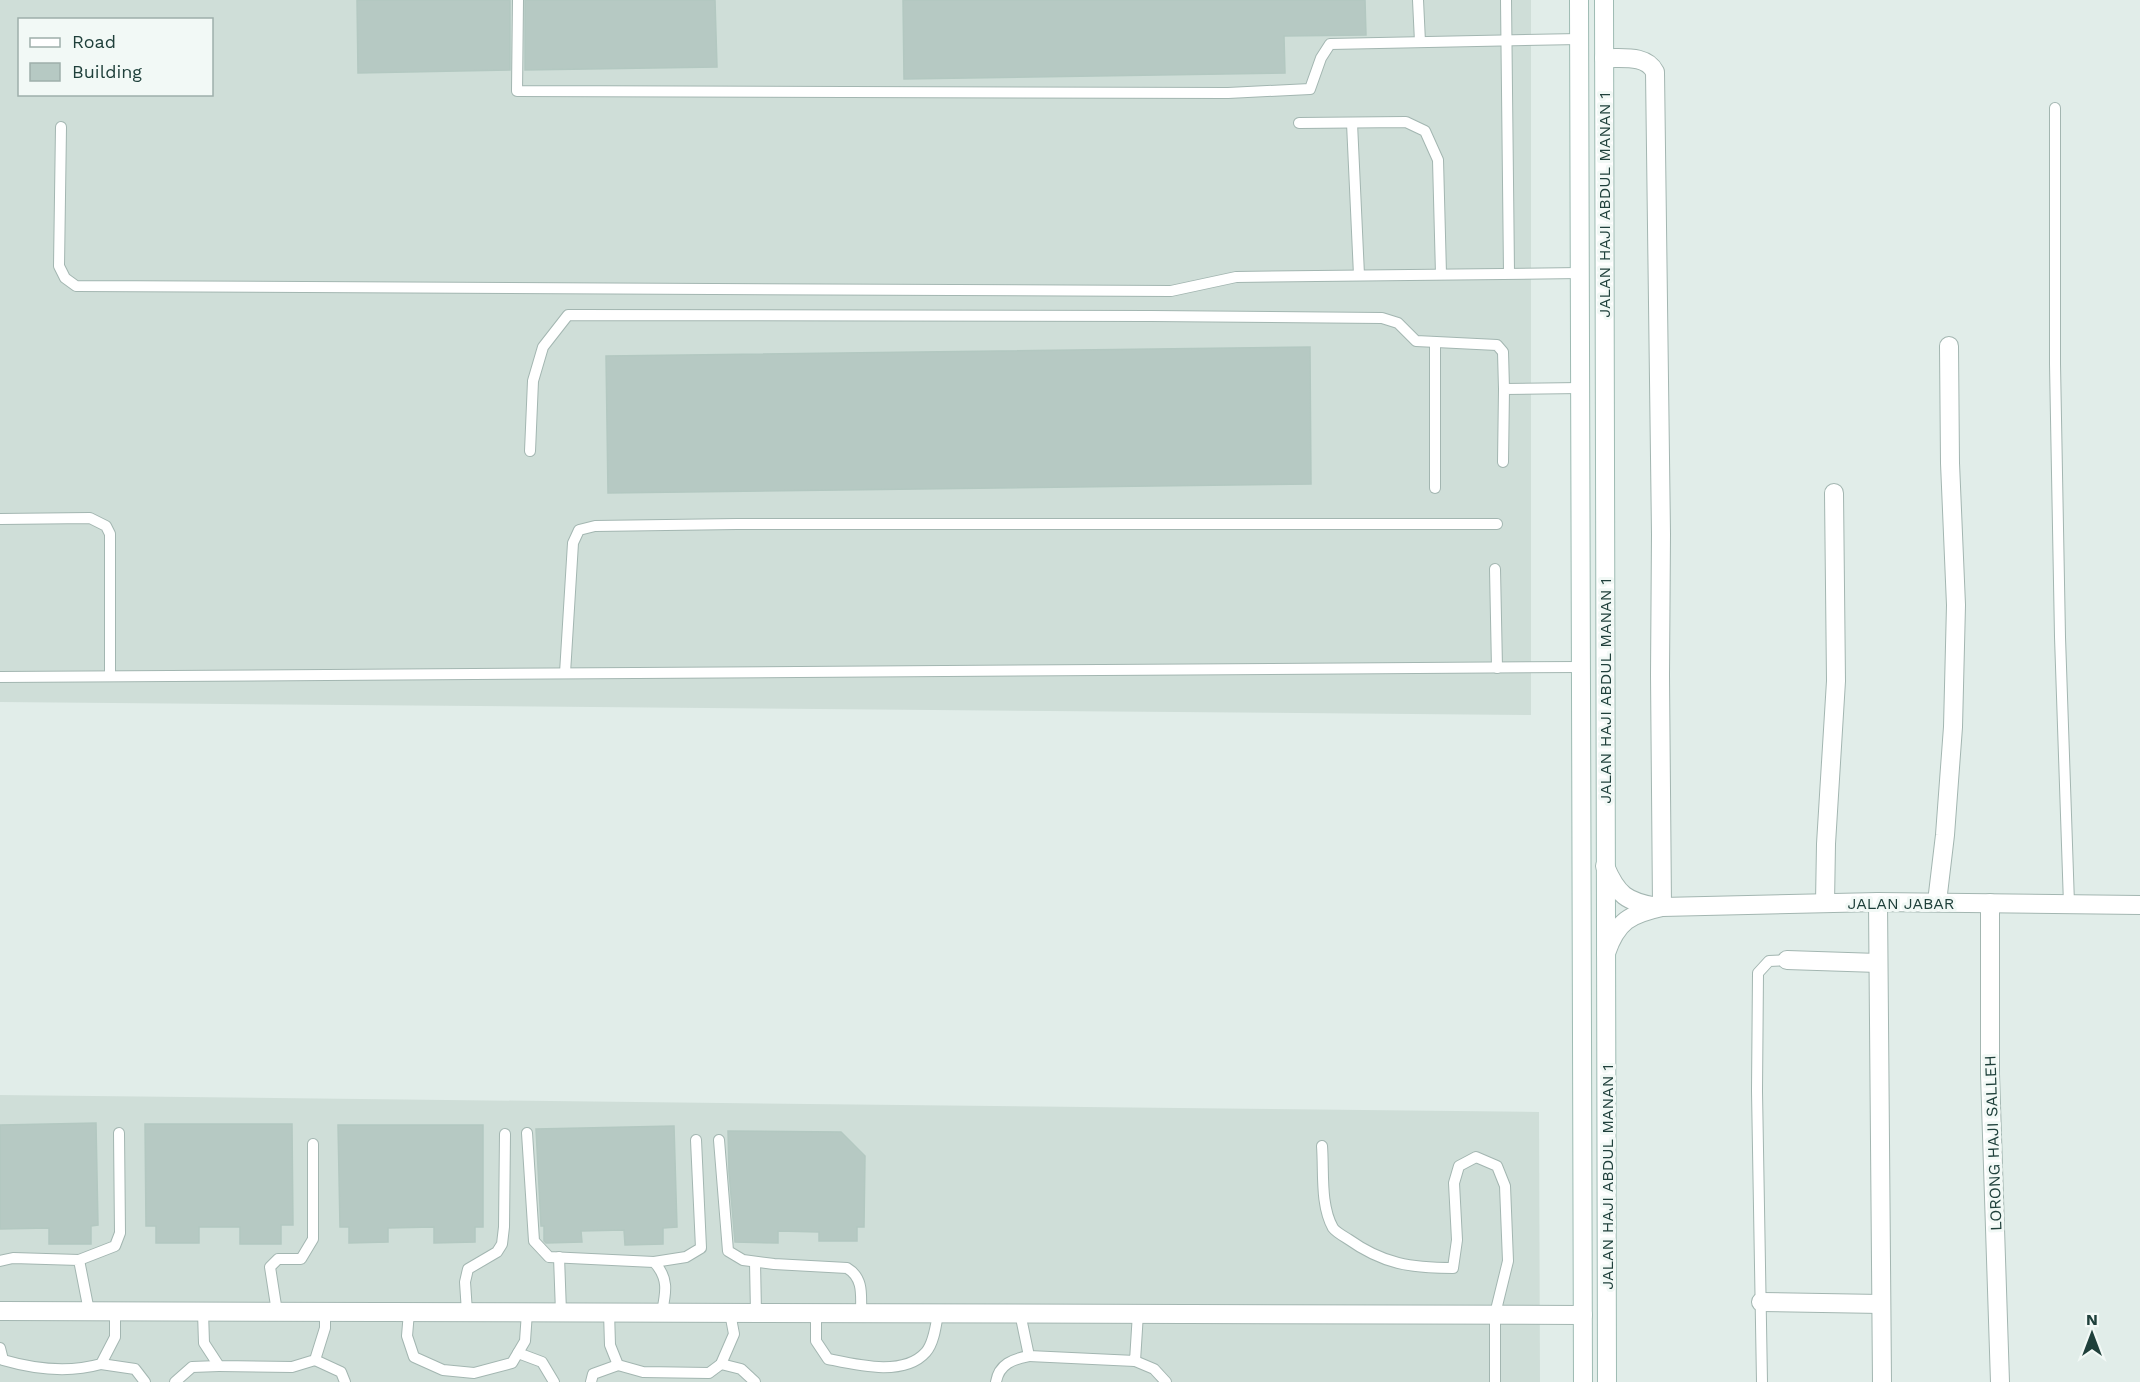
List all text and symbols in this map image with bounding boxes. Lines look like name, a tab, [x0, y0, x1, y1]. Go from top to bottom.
legend	[18, 18, 213, 96]
text: Road	[72, 31, 116, 52]
text: Building	[72, 61, 142, 82]
street label: JALAN HAJI ABDUL MANAN 1	[1595, 92, 1614, 318]
street label: JALAN HAJI ABDUL MANAN 1	[1596, 578, 1615, 804]
street label: JALAN JABAR	[1848, 894, 1954, 913]
street label: LORONG HAJI SALLEH	[1980, 1055, 2006, 1231]
street label: JALAN HAJI ABDUL MANAN 1	[1598, 1064, 1617, 1290]
north arrow	[2062, 1304, 2122, 1364]
text: N	[2086, 1310, 2098, 1329]

